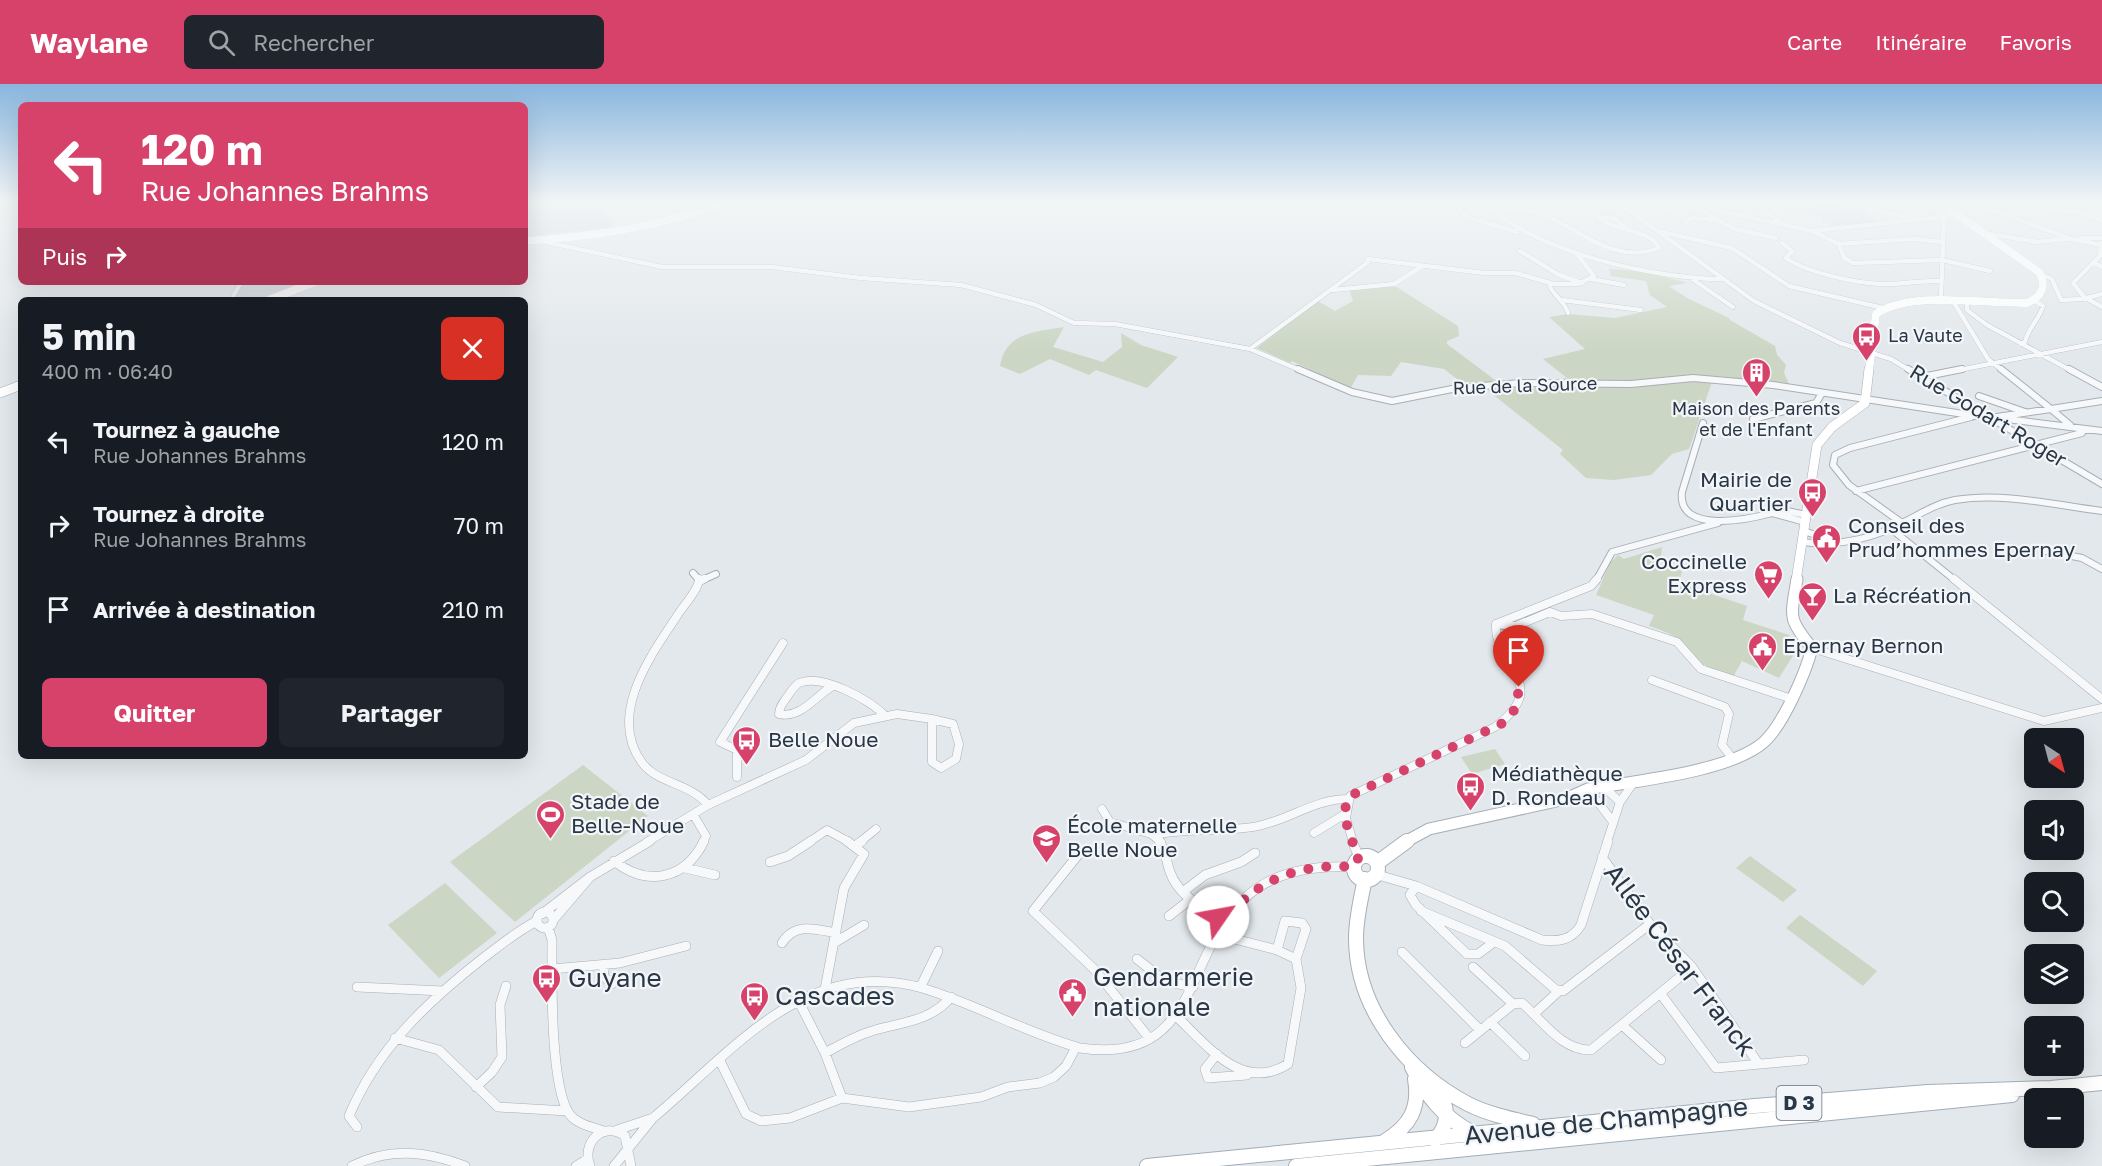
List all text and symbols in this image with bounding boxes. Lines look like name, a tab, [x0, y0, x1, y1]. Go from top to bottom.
search box	[184, 15, 604, 69]
text: Waylane	[30, 26, 148, 59]
icon: search	[205, 26, 238, 59]
text: Rechercher	[253, 29, 374, 56]
text: Carte	[1787, 29, 1842, 55]
text: Itinéraire	[1875, 29, 1967, 55]
text: Favoris	[2000, 29, 2072, 55]
text: 120 m	[141, 124, 263, 174]
icon: left	[42, 126, 120, 204]
text: Rue Johannes Brahms	[141, 175, 429, 207]
icon: right	[99, 240, 132, 273]
text: Puis	[42, 243, 87, 270]
text: 5 min	[42, 315, 136, 358]
button: close	[441, 317, 504, 380]
bus stop icon: La Vaute	[1851, 320, 1883, 362]
place label: La Vaute	[1888, 324, 1963, 346]
building icon: Maison des Parents et de l'Enfant	[1740, 356, 1772, 398]
street label: Rue Godart Roger	[1905, 358, 2072, 472]
text: 400 m · 06:40	[42, 359, 173, 383]
street label: Rue de la Source	[1452, 371, 1598, 399]
place label: Maison des Parents et de l'Enfant	[1672, 397, 1840, 440]
text: Tournez à gauche	[93, 416, 280, 443]
icon: left	[42, 425, 75, 458]
text: 120 m	[442, 428, 504, 455]
text: Rue Johannes Brahms	[93, 443, 306, 467]
place label: Mairie de Quartier	[1700, 466, 1792, 516]
bus stop icon: Mairie de Quartier	[1797, 476, 1829, 518]
text: Tournez à droite	[93, 500, 264, 527]
icon: right	[42, 509, 75, 542]
text: 70 m	[454, 512, 504, 539]
place label: Conseil des Prud’hommes Epernay	[1848, 512, 2076, 562]
public building icon: Conseil des Prud’hommes Epernay	[1811, 522, 1843, 564]
text: Rue Johannes Brahms	[93, 527, 306, 551]
place label: Coccinelle Express	[1641, 548, 1747, 598]
supermarket icon: Coccinelle Express	[1752, 558, 1784, 600]
bar icon: La Récréation	[1796, 580, 1828, 622]
place label: La Récréation	[1833, 582, 1971, 608]
icon: arrive	[42, 593, 75, 626]
text: Arrivée à destination	[93, 596, 315, 623]
text: 210 m	[442, 596, 504, 623]
pin	[1493, 625, 1544, 687]
public building icon: Epernay Bernon	[1746, 630, 1778, 672]
place label: Epernay Bernon	[1783, 632, 1943, 658]
icon: arrive	[1502, 634, 1535, 667]
button: Quitter	[42, 678, 267, 747]
button: Partager	[279, 678, 504, 747]
bus stop icon: Belle Noue	[731, 724, 763, 766]
place label: Belle Noue	[768, 726, 878, 752]
north arrow	[2024, 728, 2084, 788]
map controls	[2024, 728, 2084, 1148]
place label: Médiathèque D. Rondeau	[1491, 760, 1623, 810]
bus stop icon: Médiathèque D. Rondeau	[1454, 770, 1486, 812]
place label: Stade de Belle-Noue	[571, 788, 684, 838]
sports icon: Stade de Belle-Noue	[534, 798, 566, 840]
button: sound	[2024, 800, 2084, 860]
place label: École maternelle Belle Noue	[1067, 812, 1237, 862]
school or university icon: École maternelle Belle Noue	[1030, 822, 1062, 864]
street label: Allée César Franck	[1598, 857, 1763, 1062]
button: search	[2024, 872, 2084, 932]
position arrow	[1186, 885, 1250, 949]
button: layers	[2024, 944, 2084, 1004]
place label: Gendarmerie nationale	[1093, 961, 1254, 1022]
bus stop icon: Guyane	[531, 962, 563, 1004]
place label: Guyane	[568, 962, 662, 993]
public building icon: Gendarmerie nationale	[1056, 976, 1088, 1018]
bus stop icon: Cascades	[738, 980, 770, 1022]
place label: Cascades	[775, 980, 895, 1011]
button: +	[2024, 1016, 2084, 1076]
road number: D 3	[1776, 1086, 1822, 1120]
button: −	[2024, 1088, 2084, 1148]
street label: Avenue de Champagne	[1463, 1090, 1749, 1151]

